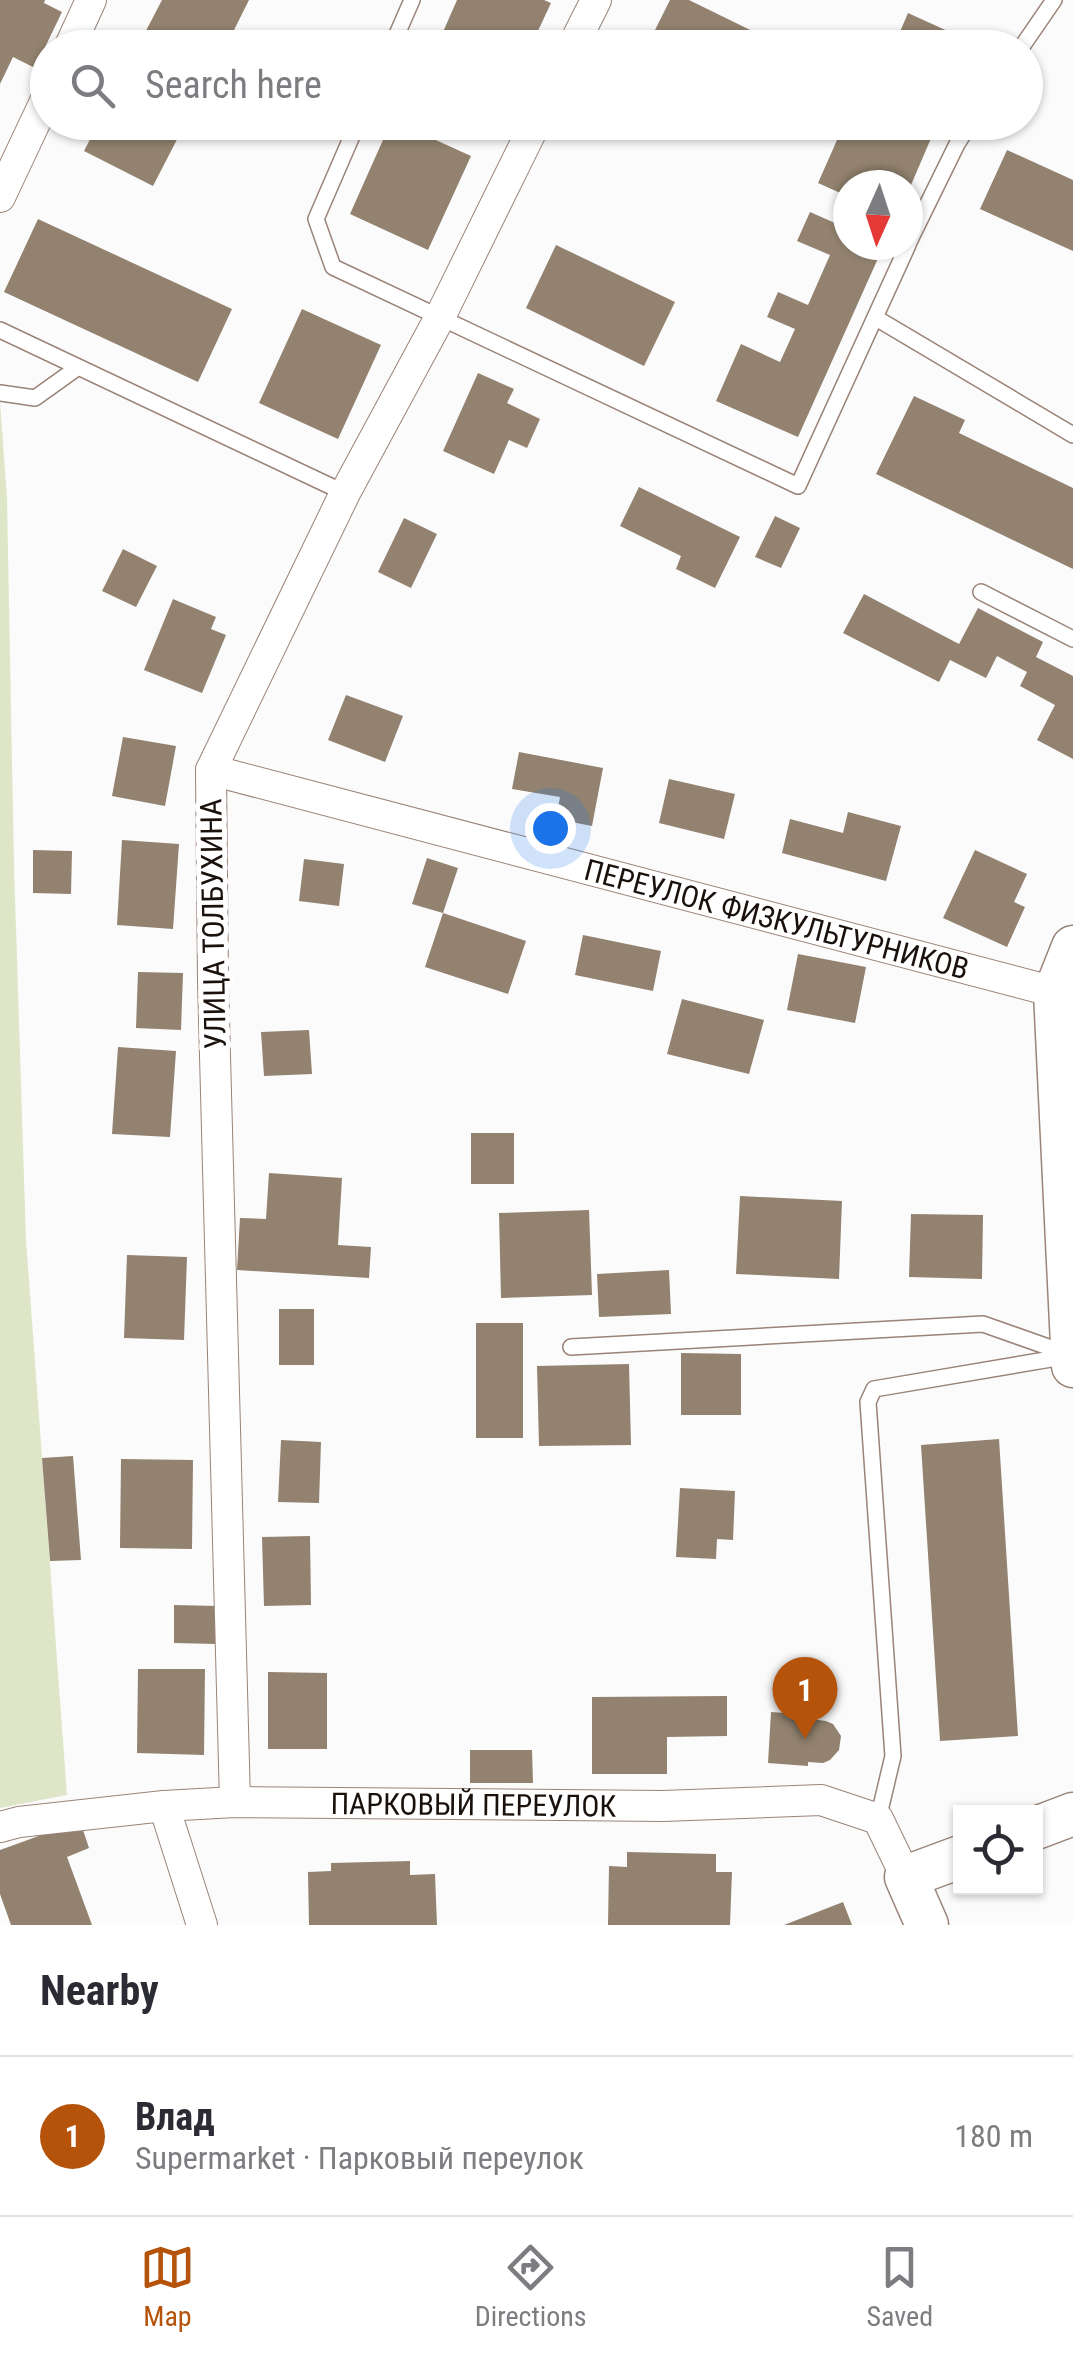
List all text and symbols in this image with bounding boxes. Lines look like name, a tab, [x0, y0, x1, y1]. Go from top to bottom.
search box	[30, 30, 1043, 140]
icon: search	[65, 58, 120, 113]
text: Search here	[145, 63, 322, 107]
north arrow	[833, 170, 923, 260]
street label: УЛИЦА ТОЛБУХИНА	[193, 798, 233, 1050]
your location	[525, 803, 576, 854]
street label: ПЕРЕУЛОК ФИЗКУЛЬТУРНИКОВ	[581, 852, 973, 986]
pin: 1	[772, 1656, 838, 1739]
street label: ПАРКОВЫЙ ПЕРЕУЛОК	[330, 1785, 617, 1823]
map controls	[953, 1805, 1043, 1895]
button: locate	[953, 1805, 1043, 1895]
text: Nearby	[40, 1966, 159, 2015]
text: Влад	[135, 2095, 215, 2139]
text: 1	[64, 2117, 81, 2155]
text: 180 m	[954, 2117, 1033, 2155]
text: Supermarket · Парковый переулок	[135, 2139, 584, 2177]
tab: Map	[140, 2240, 195, 2333]
tab: Directions	[475, 2240, 587, 2333]
tab: Saved	[866, 2240, 933, 2333]

